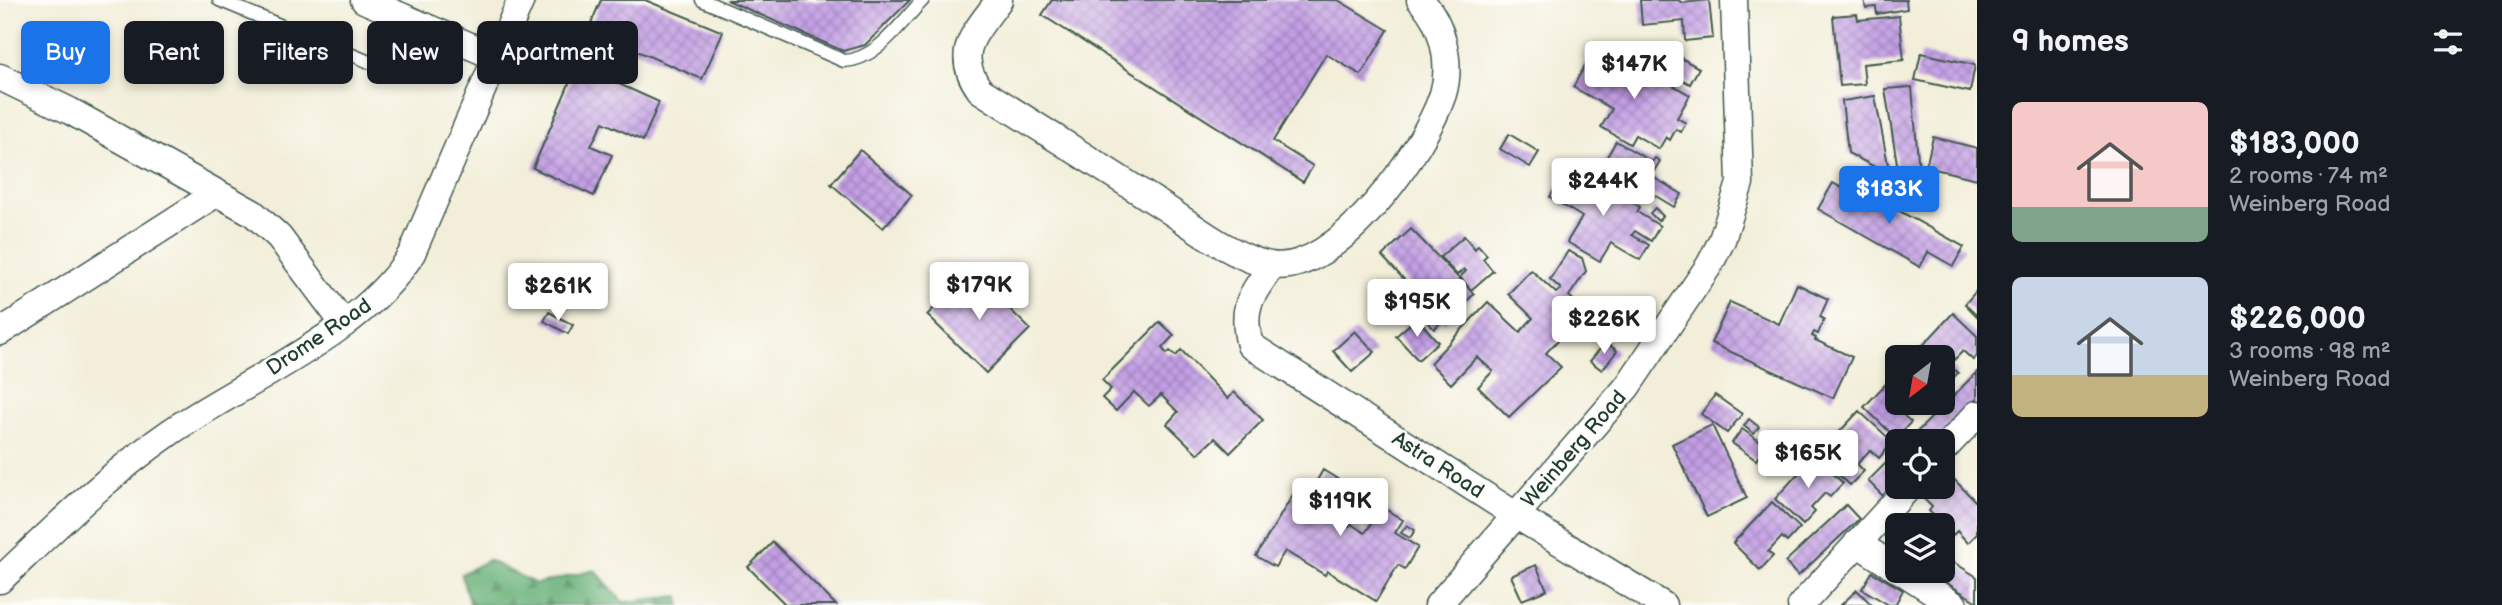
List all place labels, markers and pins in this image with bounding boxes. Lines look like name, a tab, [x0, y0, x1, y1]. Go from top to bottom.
pin: $147K	[1585, 42, 1683, 101]
pin: $244K	[1554, 158, 1652, 218]
pin: $183K	[1840, 166, 1938, 226]
pin: $179K	[930, 262, 1028, 322]
pin: $261K	[509, 264, 607, 323]
pin: $195K	[1368, 280, 1466, 339]
pin: $226K	[1555, 296, 1653, 356]
pin: $165K	[1759, 430, 1857, 490]
pin: $119K	[1291, 478, 1389, 538]

